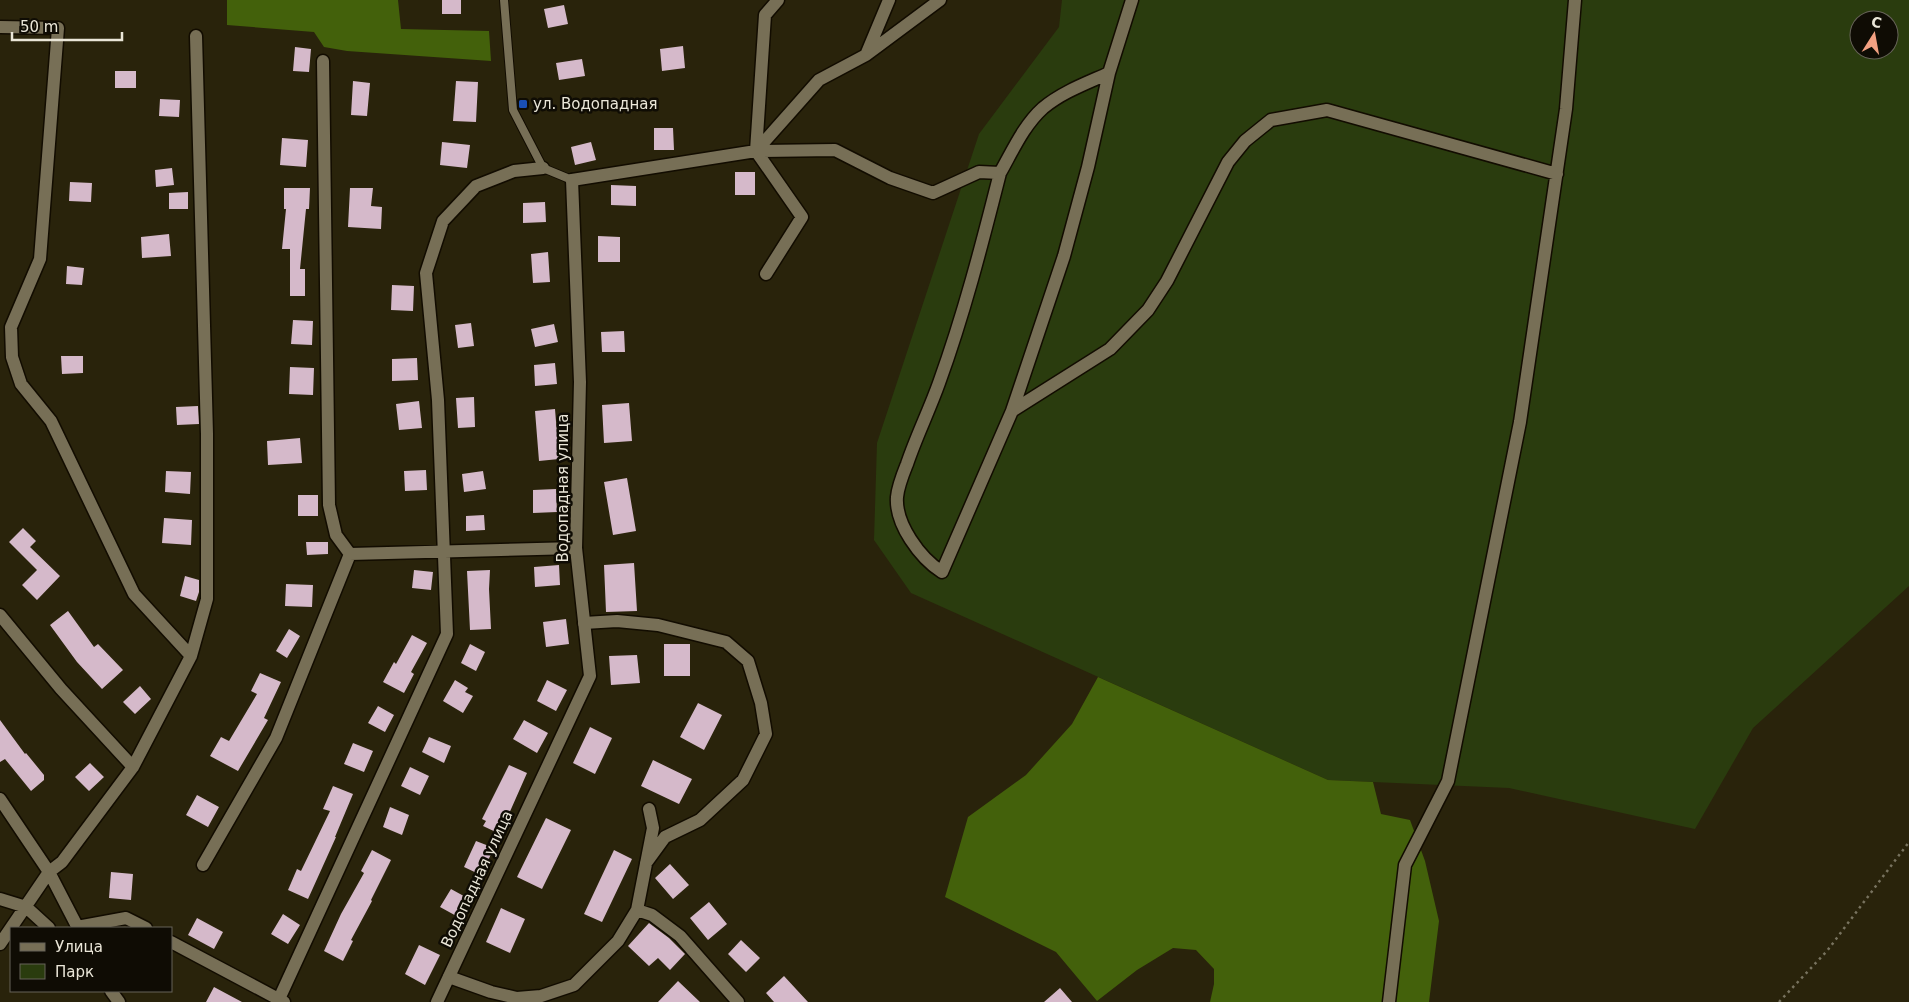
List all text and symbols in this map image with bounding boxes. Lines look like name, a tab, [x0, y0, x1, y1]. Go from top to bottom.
scale bar	[12, 10, 122, 42]
north arrow	[1849, 10, 1899, 60]
text: С	[1870, 13, 1883, 31]
text: 50 m	[20, 18, 58, 36]
place label: ул. Водопадная	[533, 95, 657, 113]
marker: ул. Водопадная	[517, 98, 529, 110]
street label: Водопадная улица	[554, 414, 572, 562]
street label: Водопадная улица	[437, 808, 517, 950]
legend	[10, 927, 172, 992]
text: Улица	[55, 938, 103, 956]
text: Парк	[55, 963, 94, 981]

